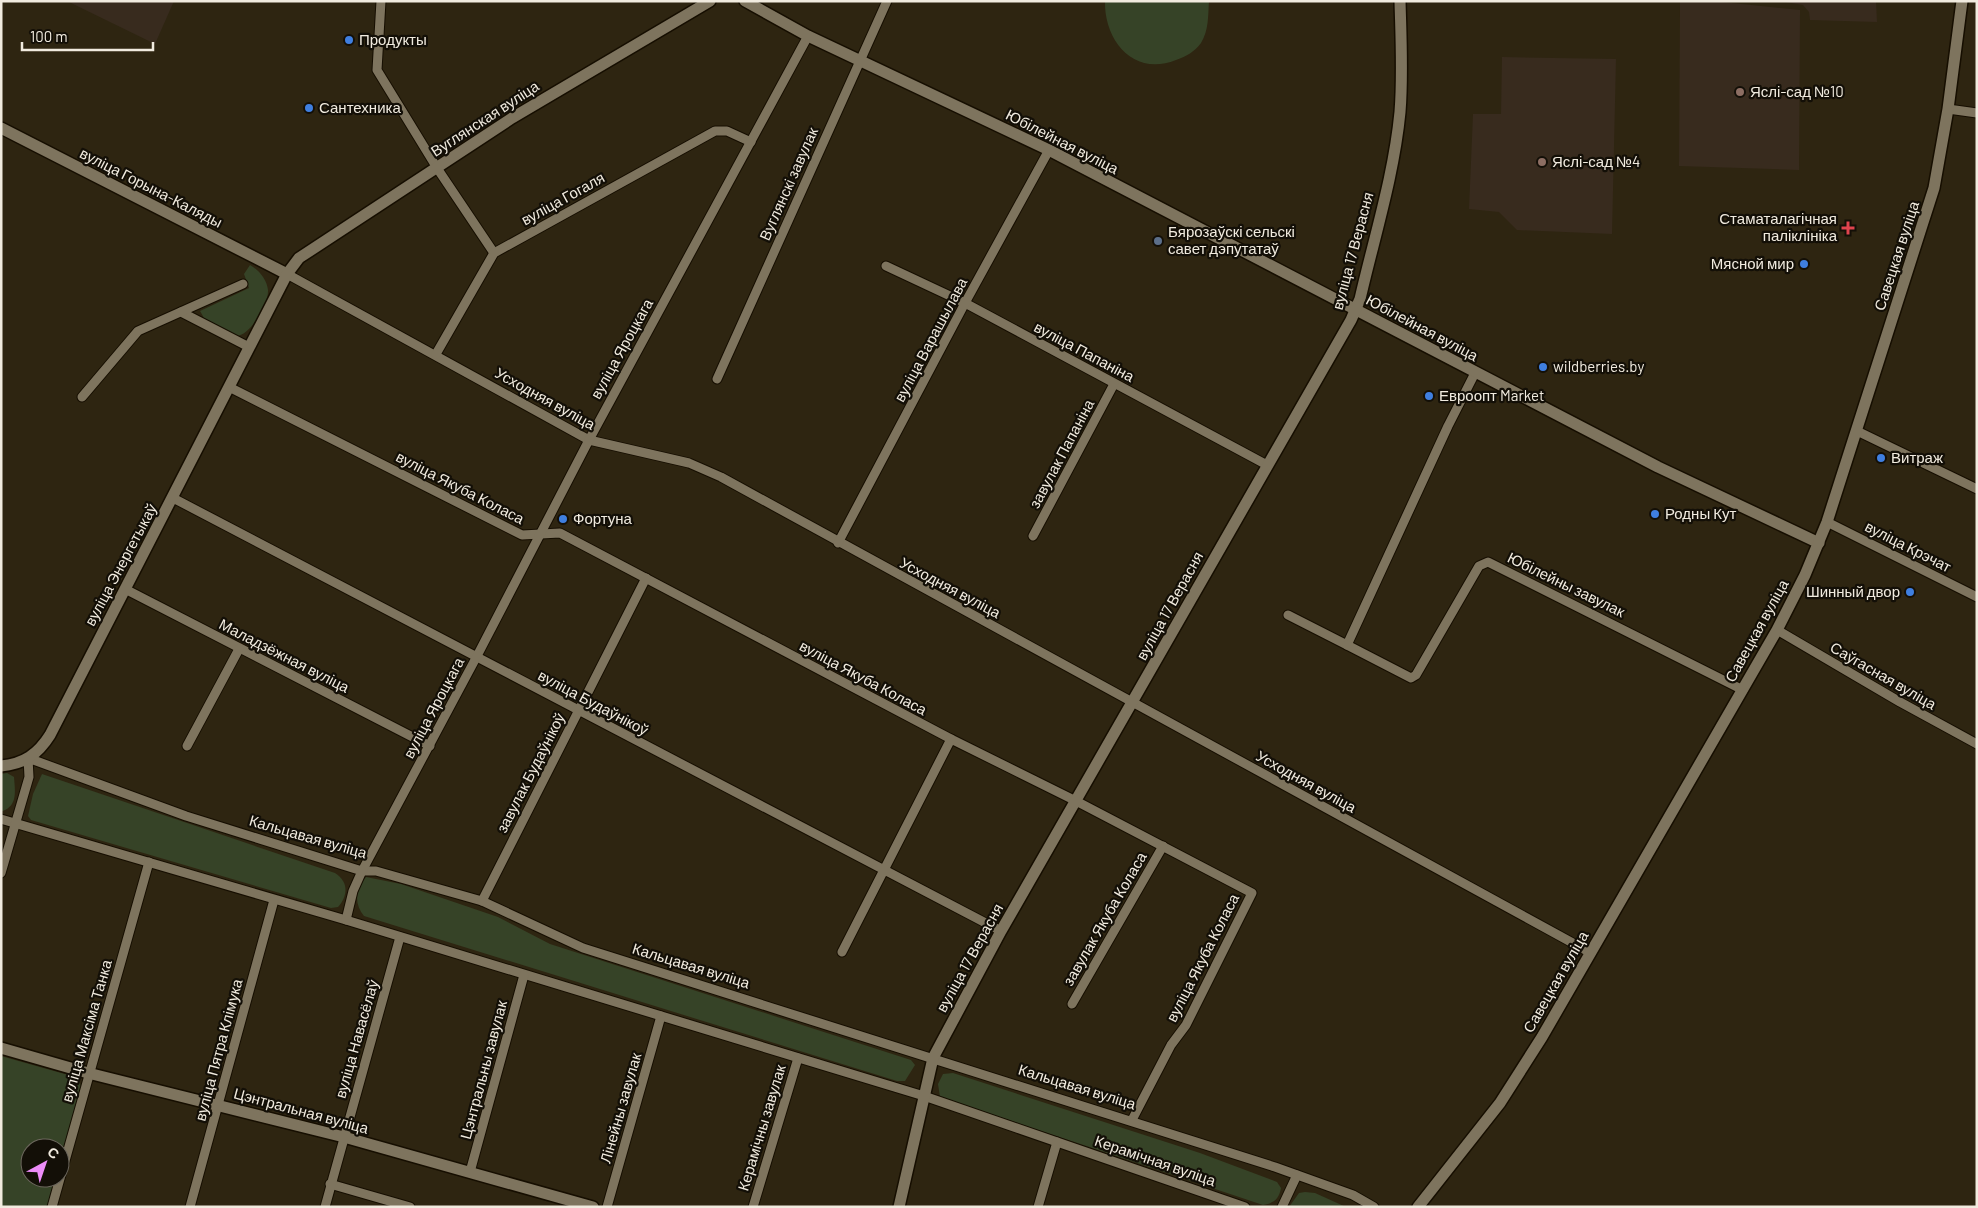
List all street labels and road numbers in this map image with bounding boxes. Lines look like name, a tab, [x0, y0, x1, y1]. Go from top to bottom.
street label: Вуглянская вуліца	[427, 76, 542, 160]
street label: Юбілейная вуліца	[1003, 105, 1122, 178]
street label: Вуглянскі завулак	[755, 124, 821, 243]
street label: вуліца Горына-Каляды	[77, 143, 226, 231]
street label: вуліца Гогаля	[518, 168, 607, 228]
street label: вуліца 17 Верасня	[1328, 190, 1376, 312]
street label: Савецкая вуліца	[1870, 198, 1922, 313]
street label: вуліца Варашылава	[890, 274, 971, 405]
street label: Юбілейная вуліца	[1363, 290, 1482, 365]
street label: вуліца Яроцкага	[586, 295, 656, 402]
street label: вуліца Папаніна	[1031, 317, 1138, 385]
street label: Усходняя вуліца	[492, 363, 599, 433]
street label: завулак Папаніна	[1025, 396, 1098, 511]
street label: вуліца Якуба Коласа	[393, 447, 528, 528]
street label: вуліца Энергетыкаў	[80, 500, 160, 629]
street label: вуліца Крэчат	[1862, 517, 1955, 576]
street label: вуліца 17 Верасня	[1132, 548, 1206, 663]
street label: Юбілейны завулак	[1505, 548, 1628, 621]
street label: Усходняя вуліца	[897, 553, 1004, 622]
street label: Савецкая вуліца	[1721, 576, 1792, 685]
street label: Маладзёжная вуліца	[216, 614, 353, 696]
street label: вуліца Якуба Коласа	[797, 636, 931, 719]
street label: Саўгасная вуліца	[1827, 637, 1940, 713]
street label: вуліца Яроцкага	[399, 653, 468, 761]
street label: вуліца Будаўнікоў	[535, 665, 652, 739]
street label: завулак Будаўнікоў	[492, 709, 568, 835]
street label: Усходняя вуліца	[1253, 746, 1360, 816]
street label: Кальцавая вуліца	[247, 811, 370, 862]
street label: завулак Якуба Коласа	[1059, 848, 1150, 988]
street label: вуліца Якуба Коласа	[1162, 890, 1243, 1025]
street label: вуліца 17 Верасня	[932, 900, 1006, 1015]
street label: Савецкая вуліца	[1519, 927, 1592, 1035]
street label: Кальцавая вуліца	[630, 939, 753, 992]
street label: вуліца Максіма Танка	[57, 957, 115, 1104]
street label: вуліца Пятра Клімука	[190, 976, 246, 1123]
street label: вуліца Навасёлаў	[330, 977, 382, 1100]
street label: Цэнтральны завулак	[456, 998, 510, 1141]
street label: Лінейны завулак	[596, 1050, 645, 1165]
street label: Кальцавая вуліца	[1016, 1060, 1139, 1113]
street label: Керамічны завулак	[733, 1062, 789, 1193]
street label: Цэнтральная вуліца	[232, 1083, 371, 1137]
street label: Керамічная вуліца	[1092, 1131, 1219, 1189]

